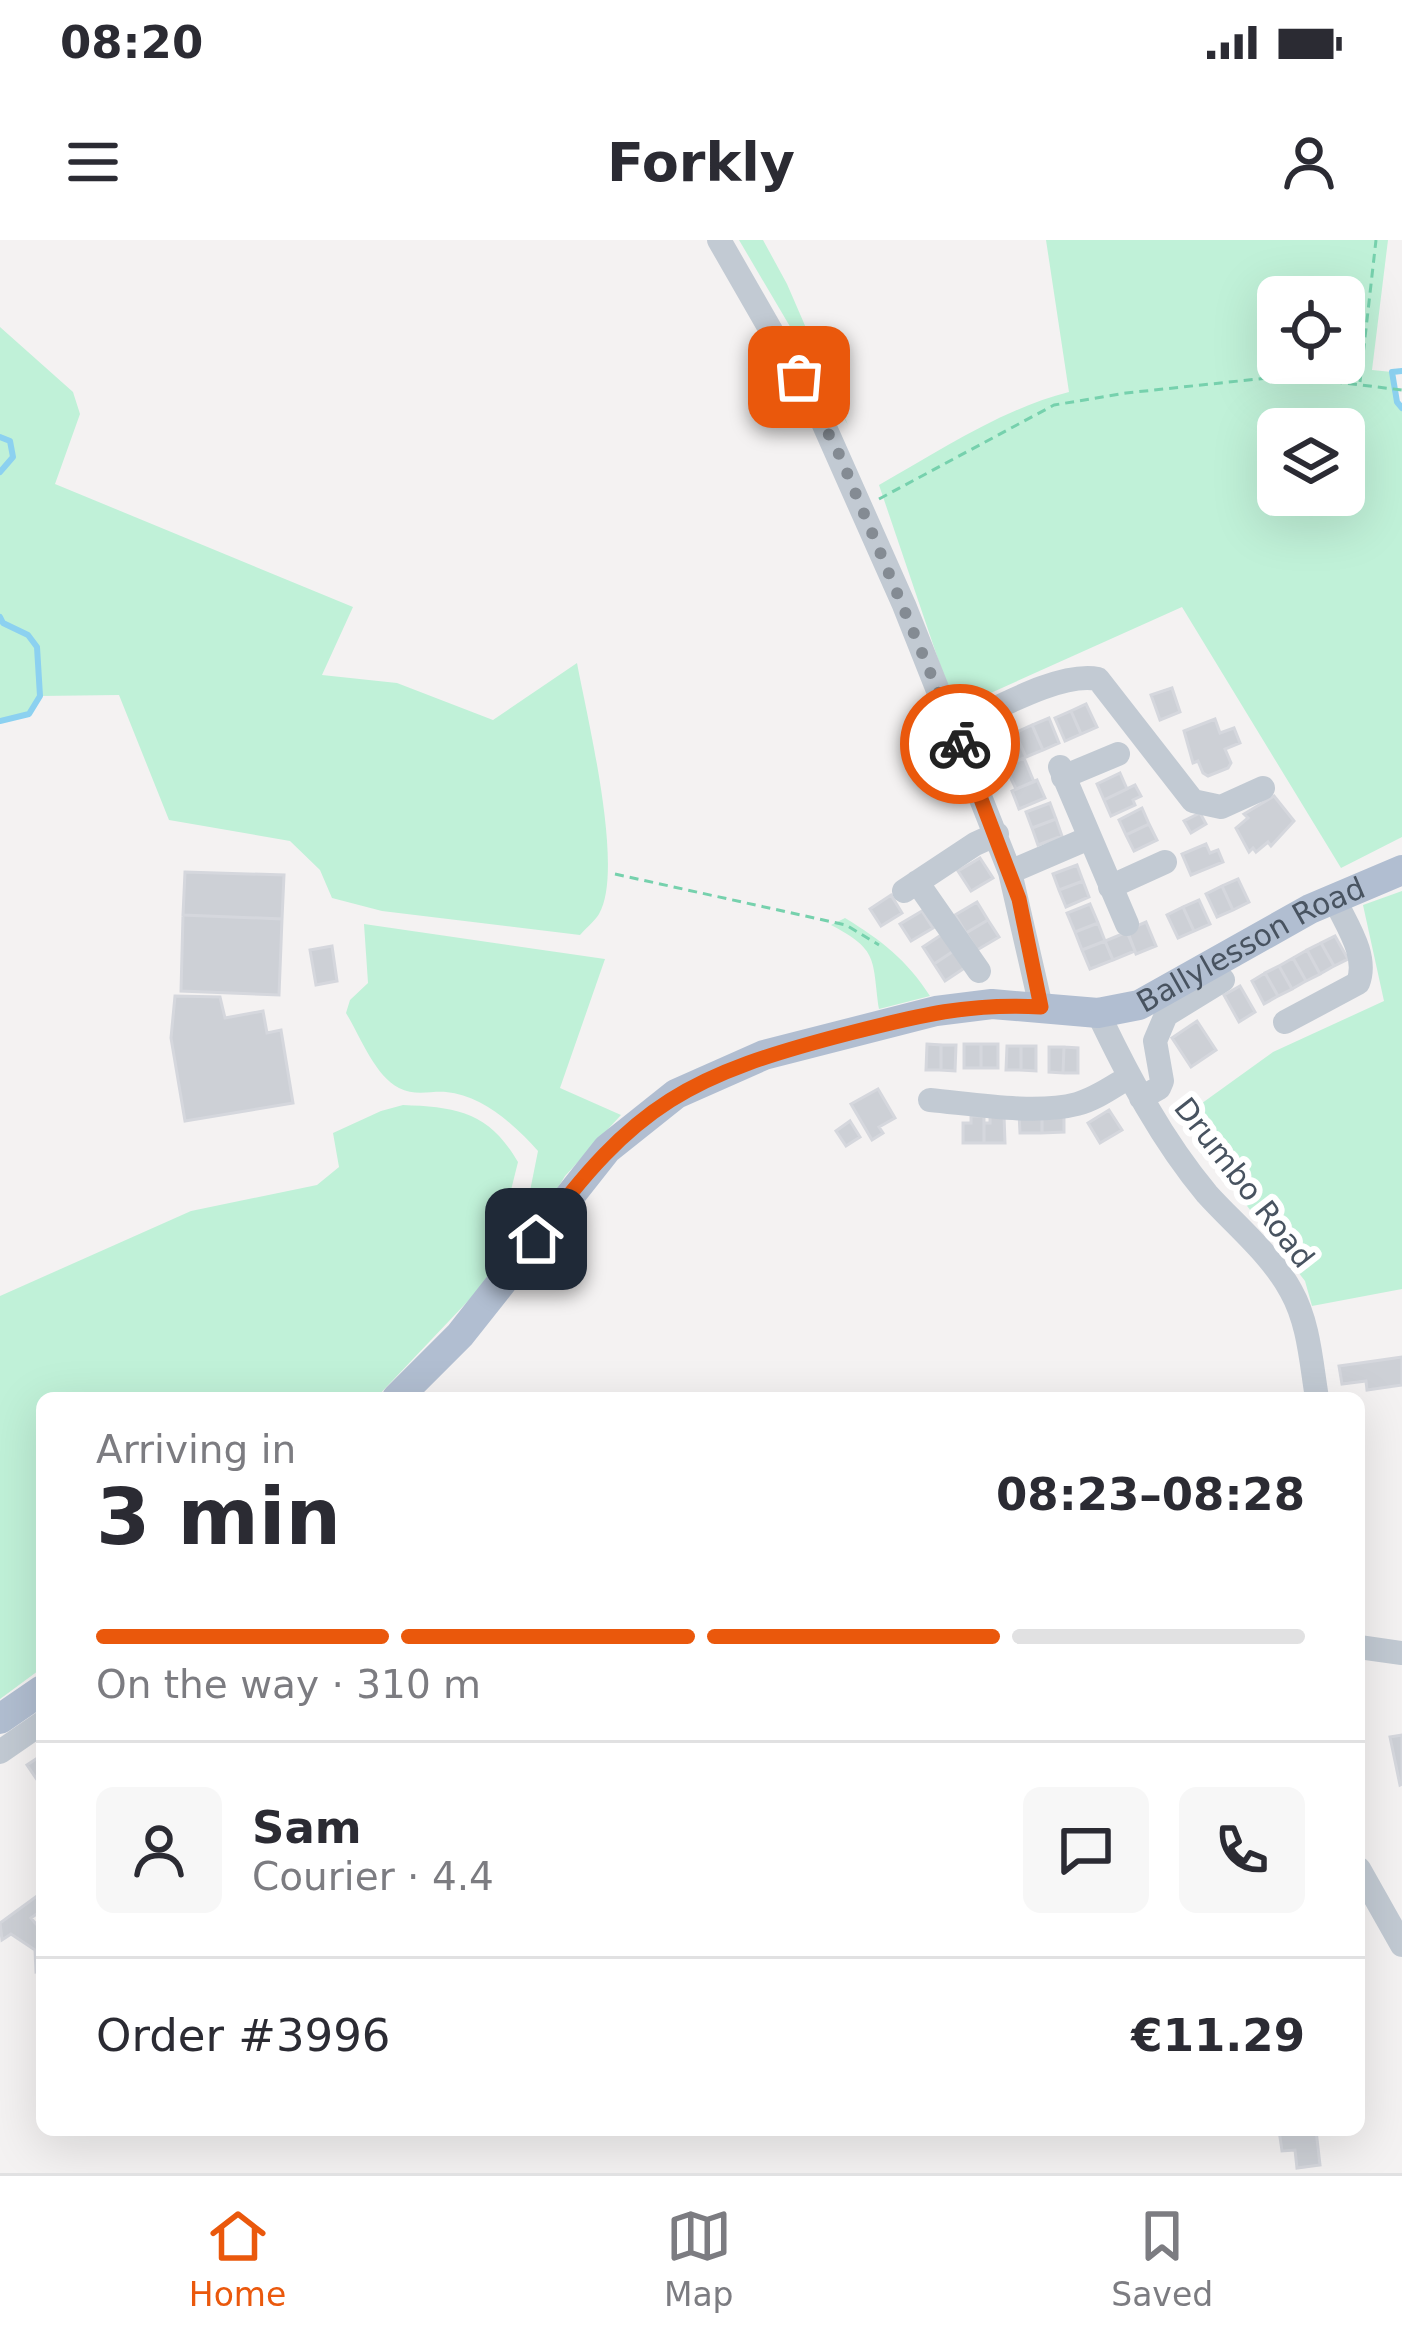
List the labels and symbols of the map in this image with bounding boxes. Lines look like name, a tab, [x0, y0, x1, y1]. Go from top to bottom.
pin	[748, 326, 850, 428]
courier	[900, 684, 1020, 804]
street label: Ballylesson Road	[1130, 870, 1370, 1020]
street label: Drumbo Road	[1167, 1091, 1322, 1275]
pin	[485, 1188, 587, 1290]

